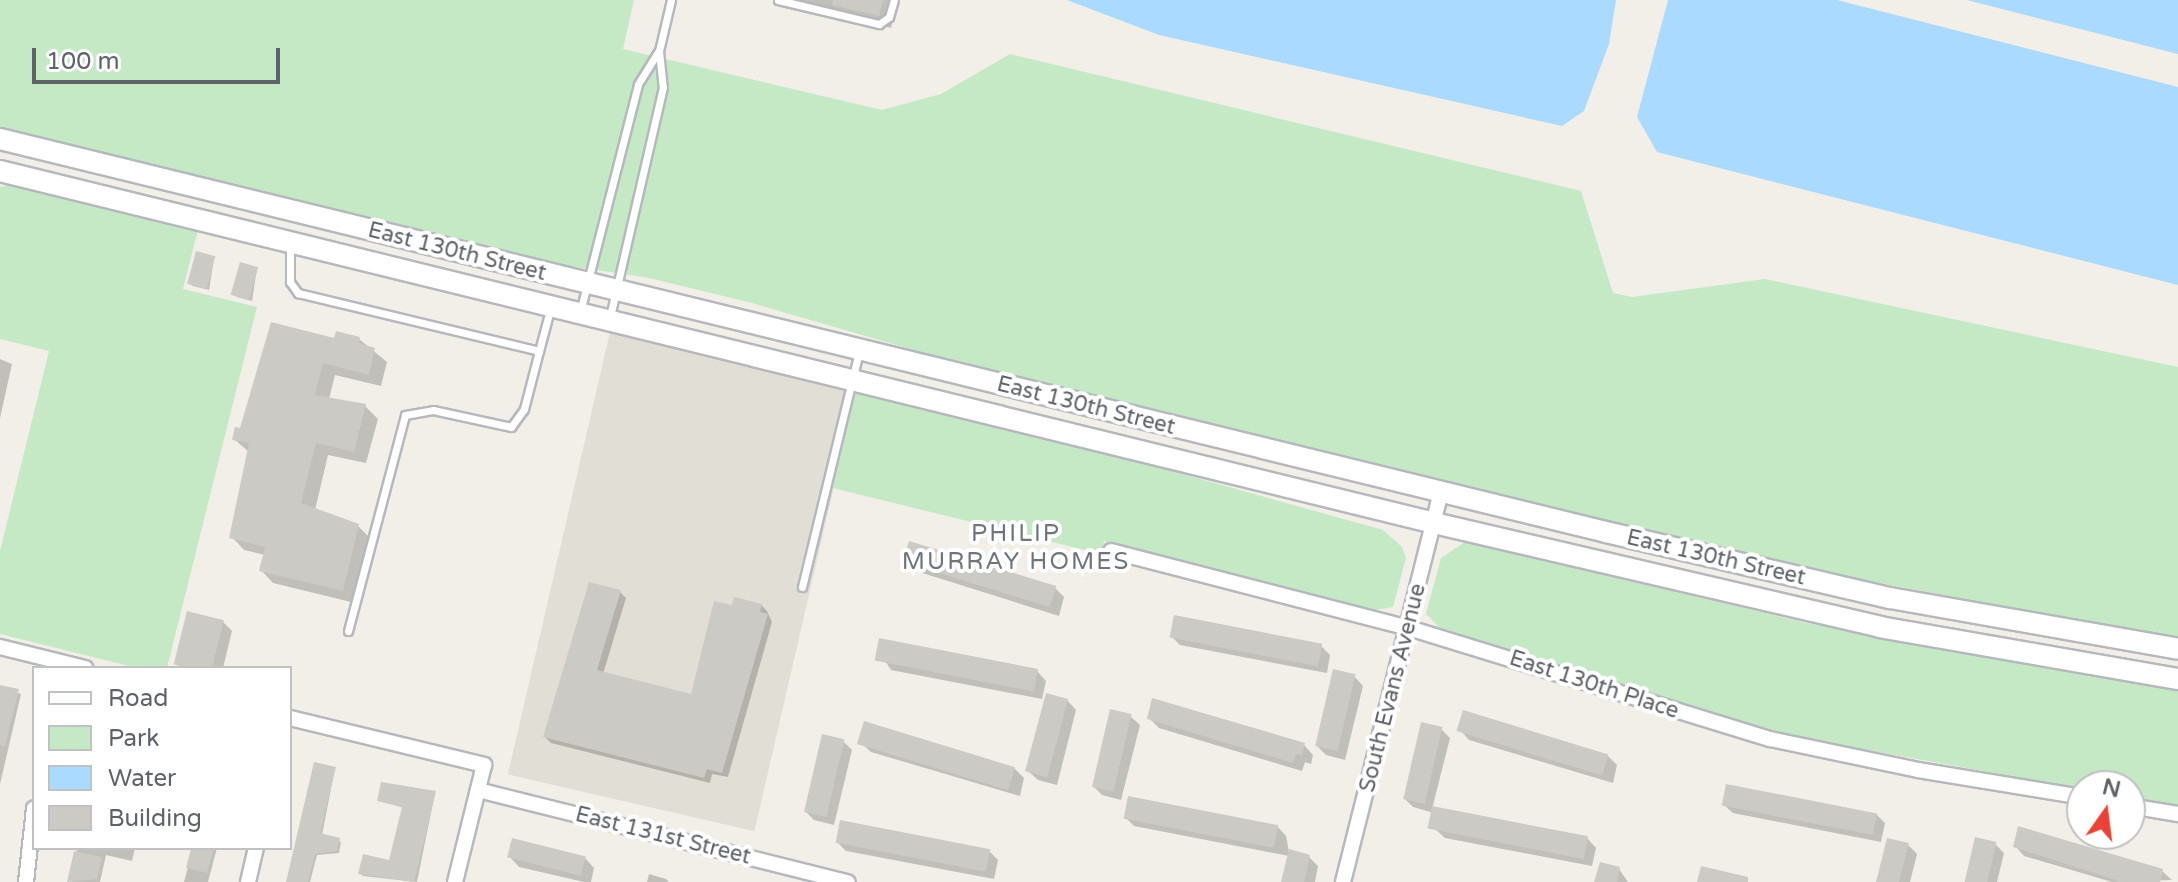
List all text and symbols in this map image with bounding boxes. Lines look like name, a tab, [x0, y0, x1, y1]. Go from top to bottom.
scale bar	[36, 32, 284, 82]
text: 100 m	[46, 47, 120, 76]
street label: East 130th Street	[365, 217, 549, 287]
street label: East 130th Street	[994, 371, 1178, 441]
district label: PHILIP MURRAY HOMES	[902, 520, 1130, 576]
street label: East 130th Street	[1624, 525, 1808, 591]
street label: South Evans Avenue	[1354, 581, 1432, 795]
street label: East 130th Place	[1506, 645, 1682, 725]
legend	[32, 666, 292, 850]
text: Road	[108, 684, 168, 713]
text: Park	[108, 724, 159, 753]
text: Water	[108, 764, 176, 793]
north arrow	[2066, 770, 2146, 850]
text: N	[2100, 774, 2123, 803]
street label: East 131st Street	[573, 801, 753, 871]
text: Building	[108, 804, 202, 833]

